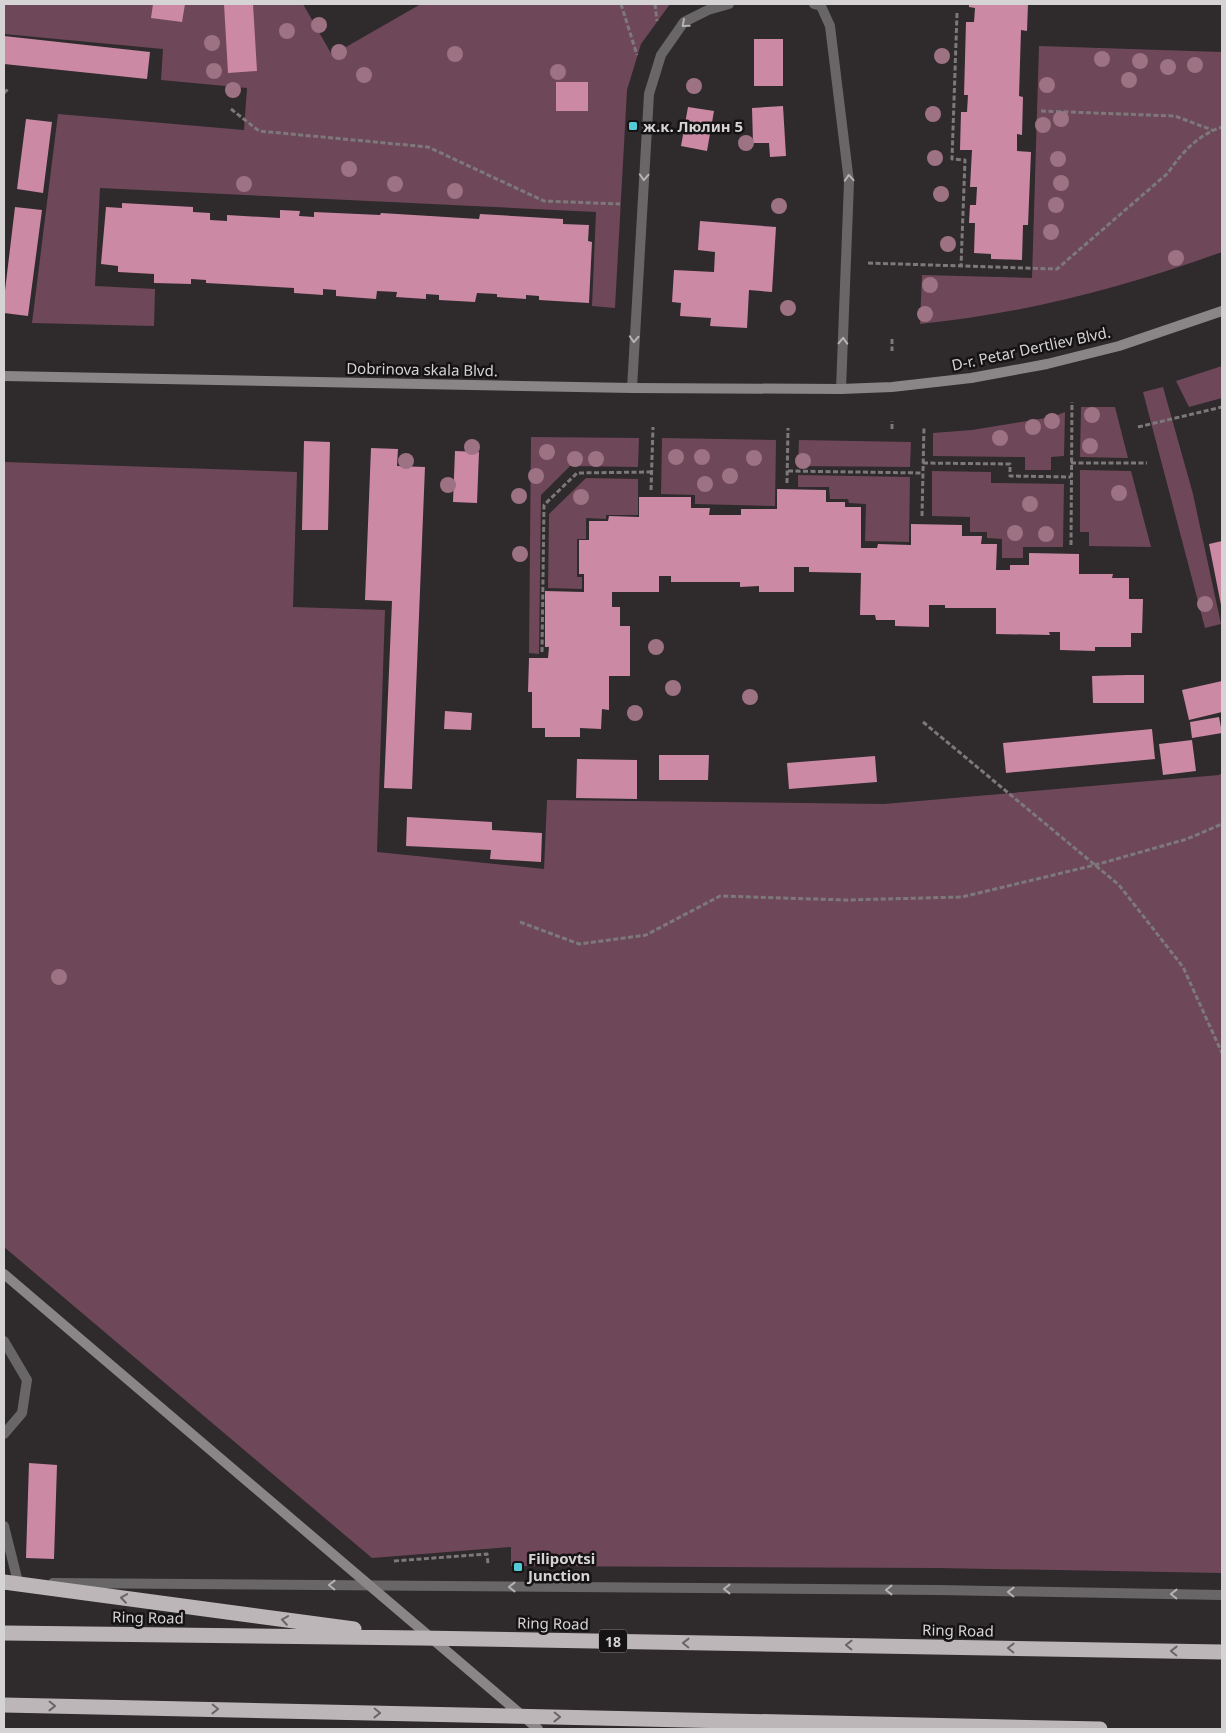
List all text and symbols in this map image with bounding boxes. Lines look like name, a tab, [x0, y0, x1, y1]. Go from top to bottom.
one-way arrow	[682, 19, 691, 28]
place label: ж.к. Люлин 5	[643, 116, 743, 136]
marker: ж.к. Люлин 5	[627, 120, 639, 132]
one-way arrow	[638, 173, 649, 181]
one-way arrow	[843, 174, 854, 182]
street label: D-r. Petar Dertliev Blvd.	[950, 321, 1112, 375]
one-way arrow	[629, 335, 640, 343]
one-way arrow	[837, 336, 848, 344]
street label: Dobrinova skala Blvd.	[346, 358, 498, 380]
place label: Filipovtsi Junction	[526, 1548, 595, 1585]
marker: Filipovtsi Junction	[512, 1561, 524, 1573]
one-way arrow	[327, 1580, 335, 1590]
one-way arrow	[507, 1582, 515, 1592]
one-way arrow	[722, 1584, 730, 1594]
one-way arrow	[885, 1585, 892, 1595]
one-way arrow	[1007, 1586, 1015, 1597]
one-way arrow	[1169, 1589, 1177, 1599]
one-way arrow	[120, 1593, 128, 1604]
street label: Ring Road	[112, 1606, 184, 1628]
street label: Ring Road	[517, 1612, 589, 1634]
one-way arrow	[281, 1615, 289, 1626]
street label: Ring Road	[922, 1619, 994, 1641]
road number: 18	[599, 1630, 627, 1652]
one-way arrow	[682, 1637, 690, 1648]
one-way arrow	[844, 1640, 852, 1651]
one-way arrow	[1007, 1643, 1014, 1653]
one-way arrow	[1169, 1646, 1177, 1656]
one-way arrow	[49, 1701, 57, 1711]
one-way arrow	[211, 1704, 219, 1715]
one-way arrow	[374, 1708, 382, 1718]
one-way arrow	[554, 1712, 562, 1722]

